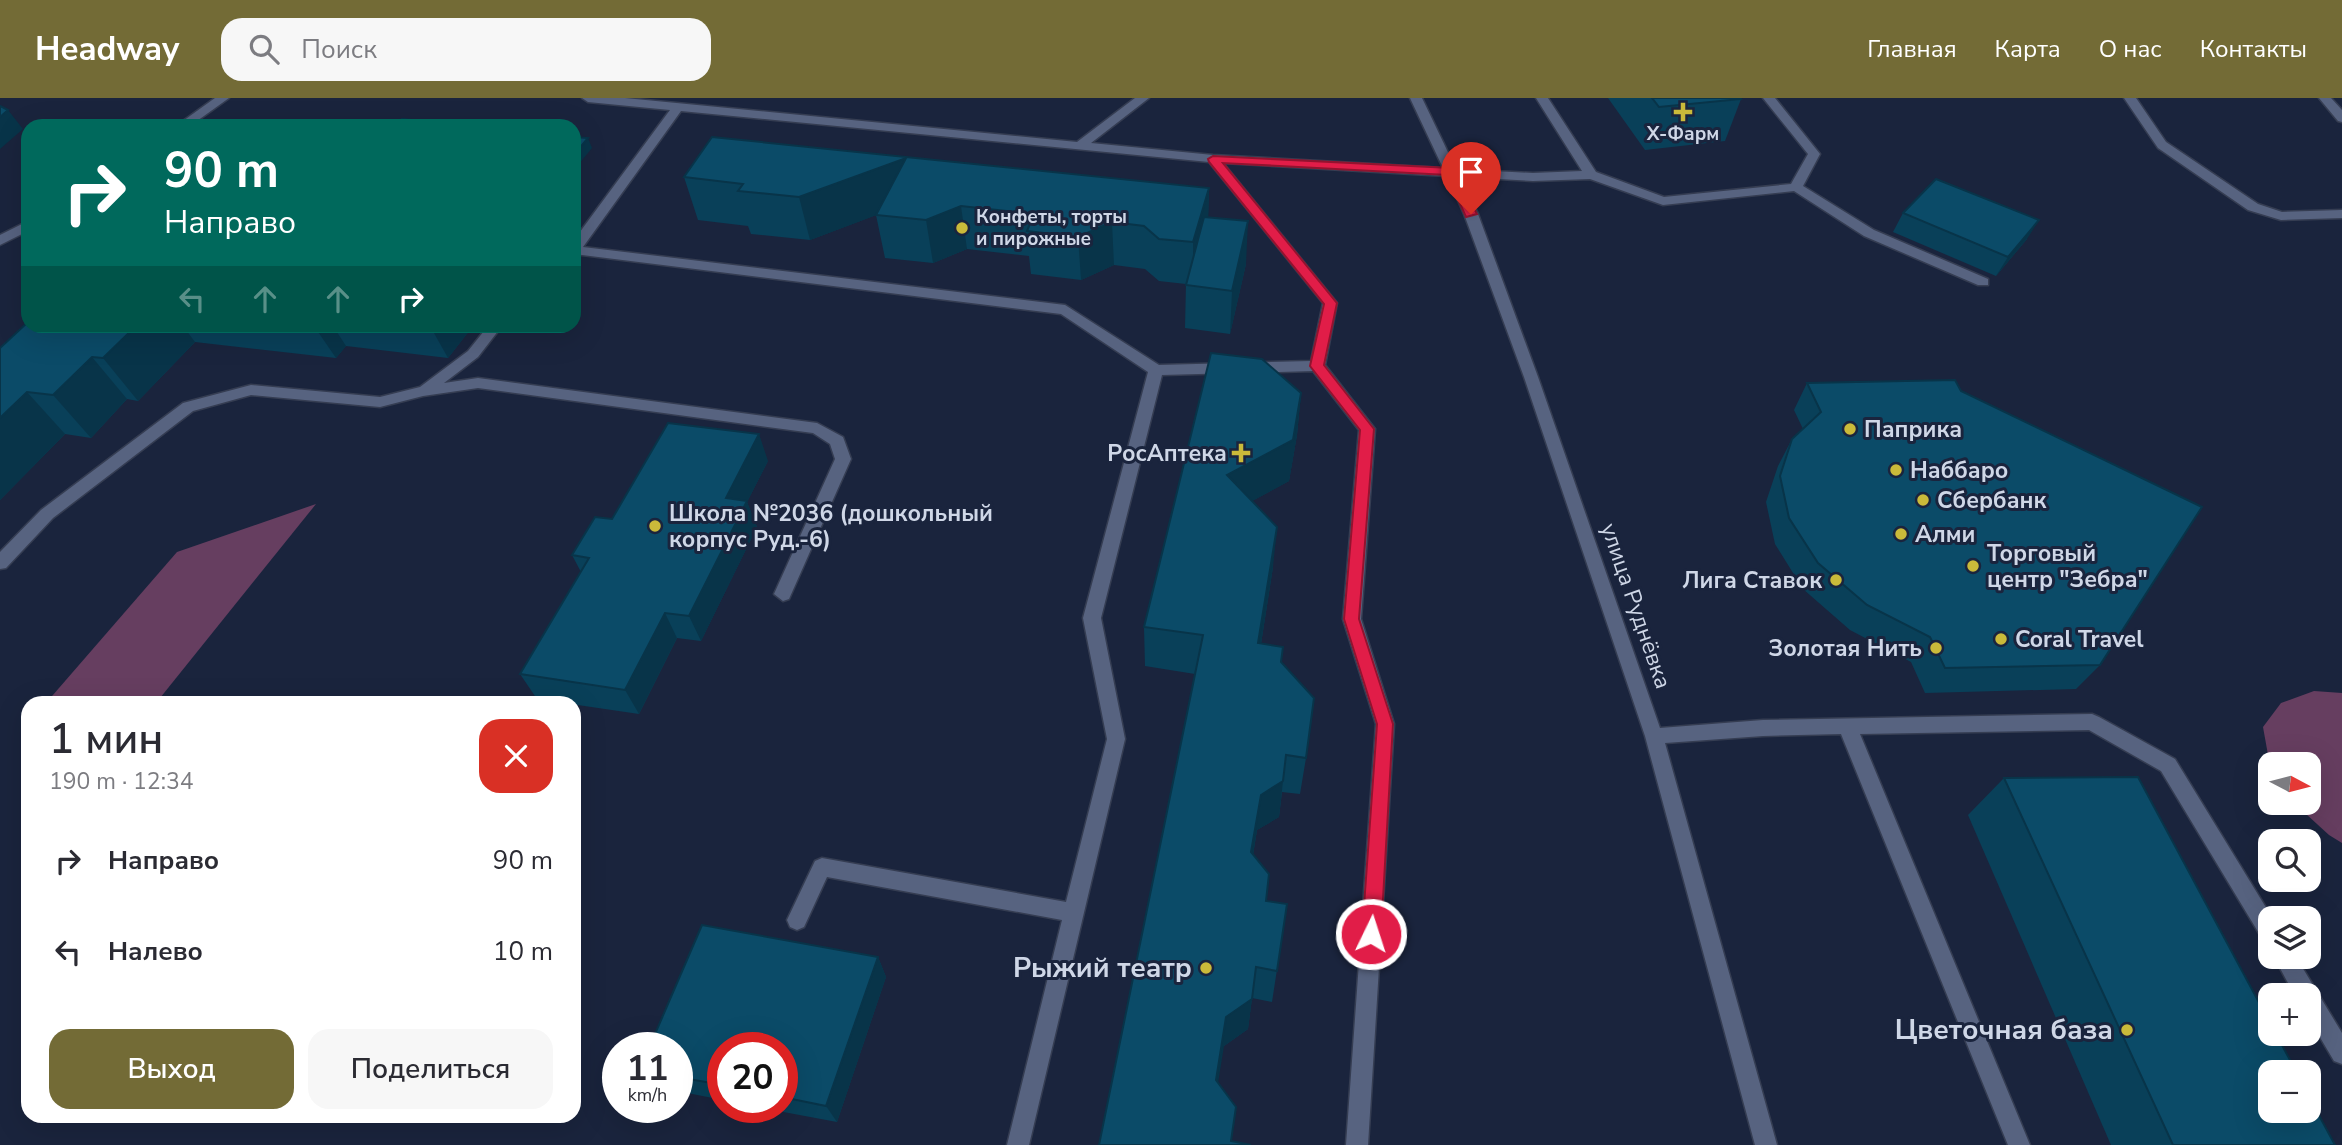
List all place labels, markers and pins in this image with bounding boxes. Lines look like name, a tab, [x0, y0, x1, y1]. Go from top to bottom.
marker: X-Фарм	[1675, 104, 1691, 120]
place label: X-Фарм	[1646, 121, 1719, 147]
pin	[1441, 142, 1501, 214]
place label: Конфеты, торты и пирожные	[976, 204, 1127, 252]
marker: Конфеты, торты и пирожные	[954, 220, 970, 236]
place label: Паприка	[1864, 414, 1962, 445]
marker: Паприка	[1842, 421, 1858, 437]
place label: РосАптека	[1107, 438, 1227, 469]
marker: РосАптека	[1233, 445, 1249, 461]
place label: Наббаро	[1910, 455, 2008, 486]
marker: Наббаро	[1888, 462, 1904, 478]
place label: Сбербанк	[1937, 485, 2047, 516]
marker: Сбербанк	[1915, 492, 1931, 508]
place label: Школа №2036 (дошкольный корпус Руд.-6)	[669, 498, 993, 555]
marker: Школа №2036 (дошкольный корпус Руд.-6)	[647, 518, 663, 534]
place label: Алми	[1915, 519, 1976, 550]
marker: Алми	[1893, 526, 1909, 542]
place label: Торговый центр "Зебра"	[1987, 538, 2148, 595]
marker: Торговый центр "Зебра"	[1965, 558, 1981, 574]
place label: Лига Ставок	[1682, 565, 1822, 596]
marker: Лига Ставок	[1828, 572, 1844, 588]
place label: Coral Travel	[2015, 624, 2144, 655]
marker: Coral Travel	[1993, 631, 2009, 647]
place label: Золотая Нить	[1769, 633, 1922, 664]
marker: Золотая Нить	[1928, 640, 1944, 656]
place label: Рыжий театр	[1013, 949, 1192, 987]
marker: Рыжий театр	[1198, 960, 1214, 976]
place label: Цветочная база	[1895, 1011, 2113, 1049]
marker: Цветочная база	[2119, 1022, 2135, 1038]

